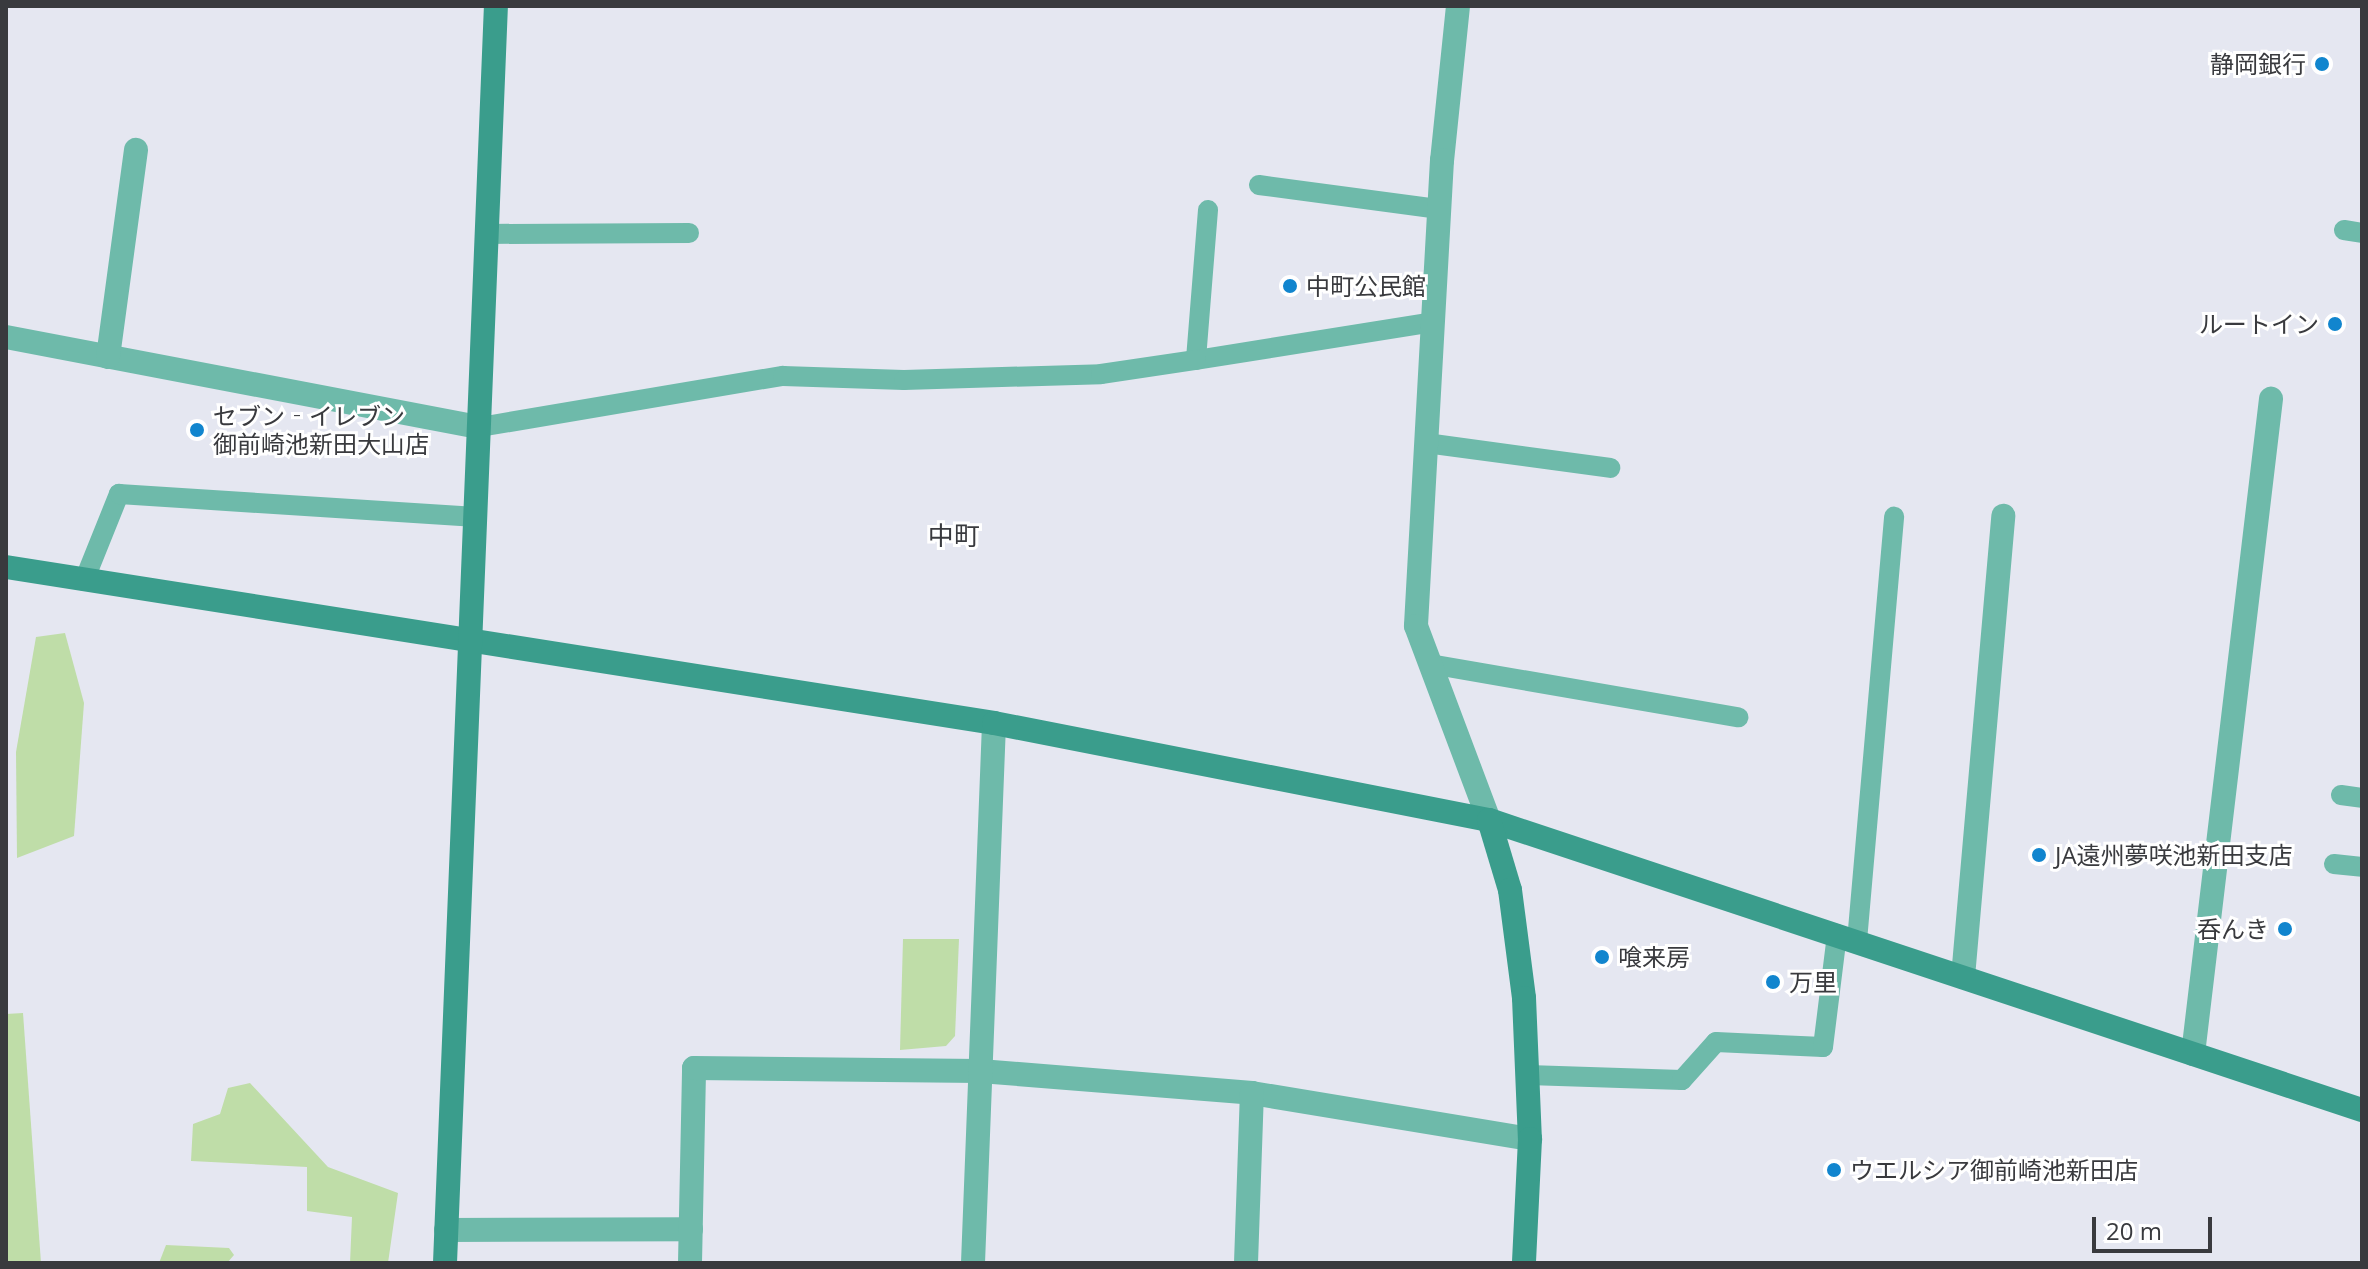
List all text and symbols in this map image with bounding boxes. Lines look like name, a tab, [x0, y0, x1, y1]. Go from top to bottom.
place label: 静岡銀行	[2210, 50, 2306, 78]
marker: 静岡銀行	[2313, 55, 2331, 73]
place label: 中町公民館	[1306, 272, 1426, 300]
marker: 中町公民館	[1281, 277, 1299, 295]
place label: ルートイン	[2199, 310, 2319, 338]
marker: ルートイン	[2326, 315, 2344, 333]
place label: セブン‐イレブン 御前崎池新田大山店	[213, 402, 429, 458]
marker: セブン‐イレブン 御前崎池新田大山店	[188, 421, 206, 439]
district label: 中町	[928, 520, 980, 552]
place label: JA遠州夢咲池新田支店	[2055, 841, 2293, 869]
marker: JA遠州夢咲池新田支店	[2030, 846, 2048, 864]
place label: 呑んき	[2197, 915, 2269, 943]
marker: 呑んき	[2276, 920, 2294, 938]
place label: 喰来房	[1618, 943, 1690, 971]
marker: 喰来房	[1593, 948, 1611, 966]
place label: 万里	[1789, 968, 1837, 996]
marker: 万里	[1764, 973, 1782, 991]
place label: ウエルシア御前崎池新田店	[1850, 1156, 2138, 1184]
marker: ウエルシア御前崎池新田店	[1825, 1161, 1843, 1179]
scale bar	[2096, 1201, 2216, 1251]
text: 20 m	[2106, 1214, 2162, 1247]

